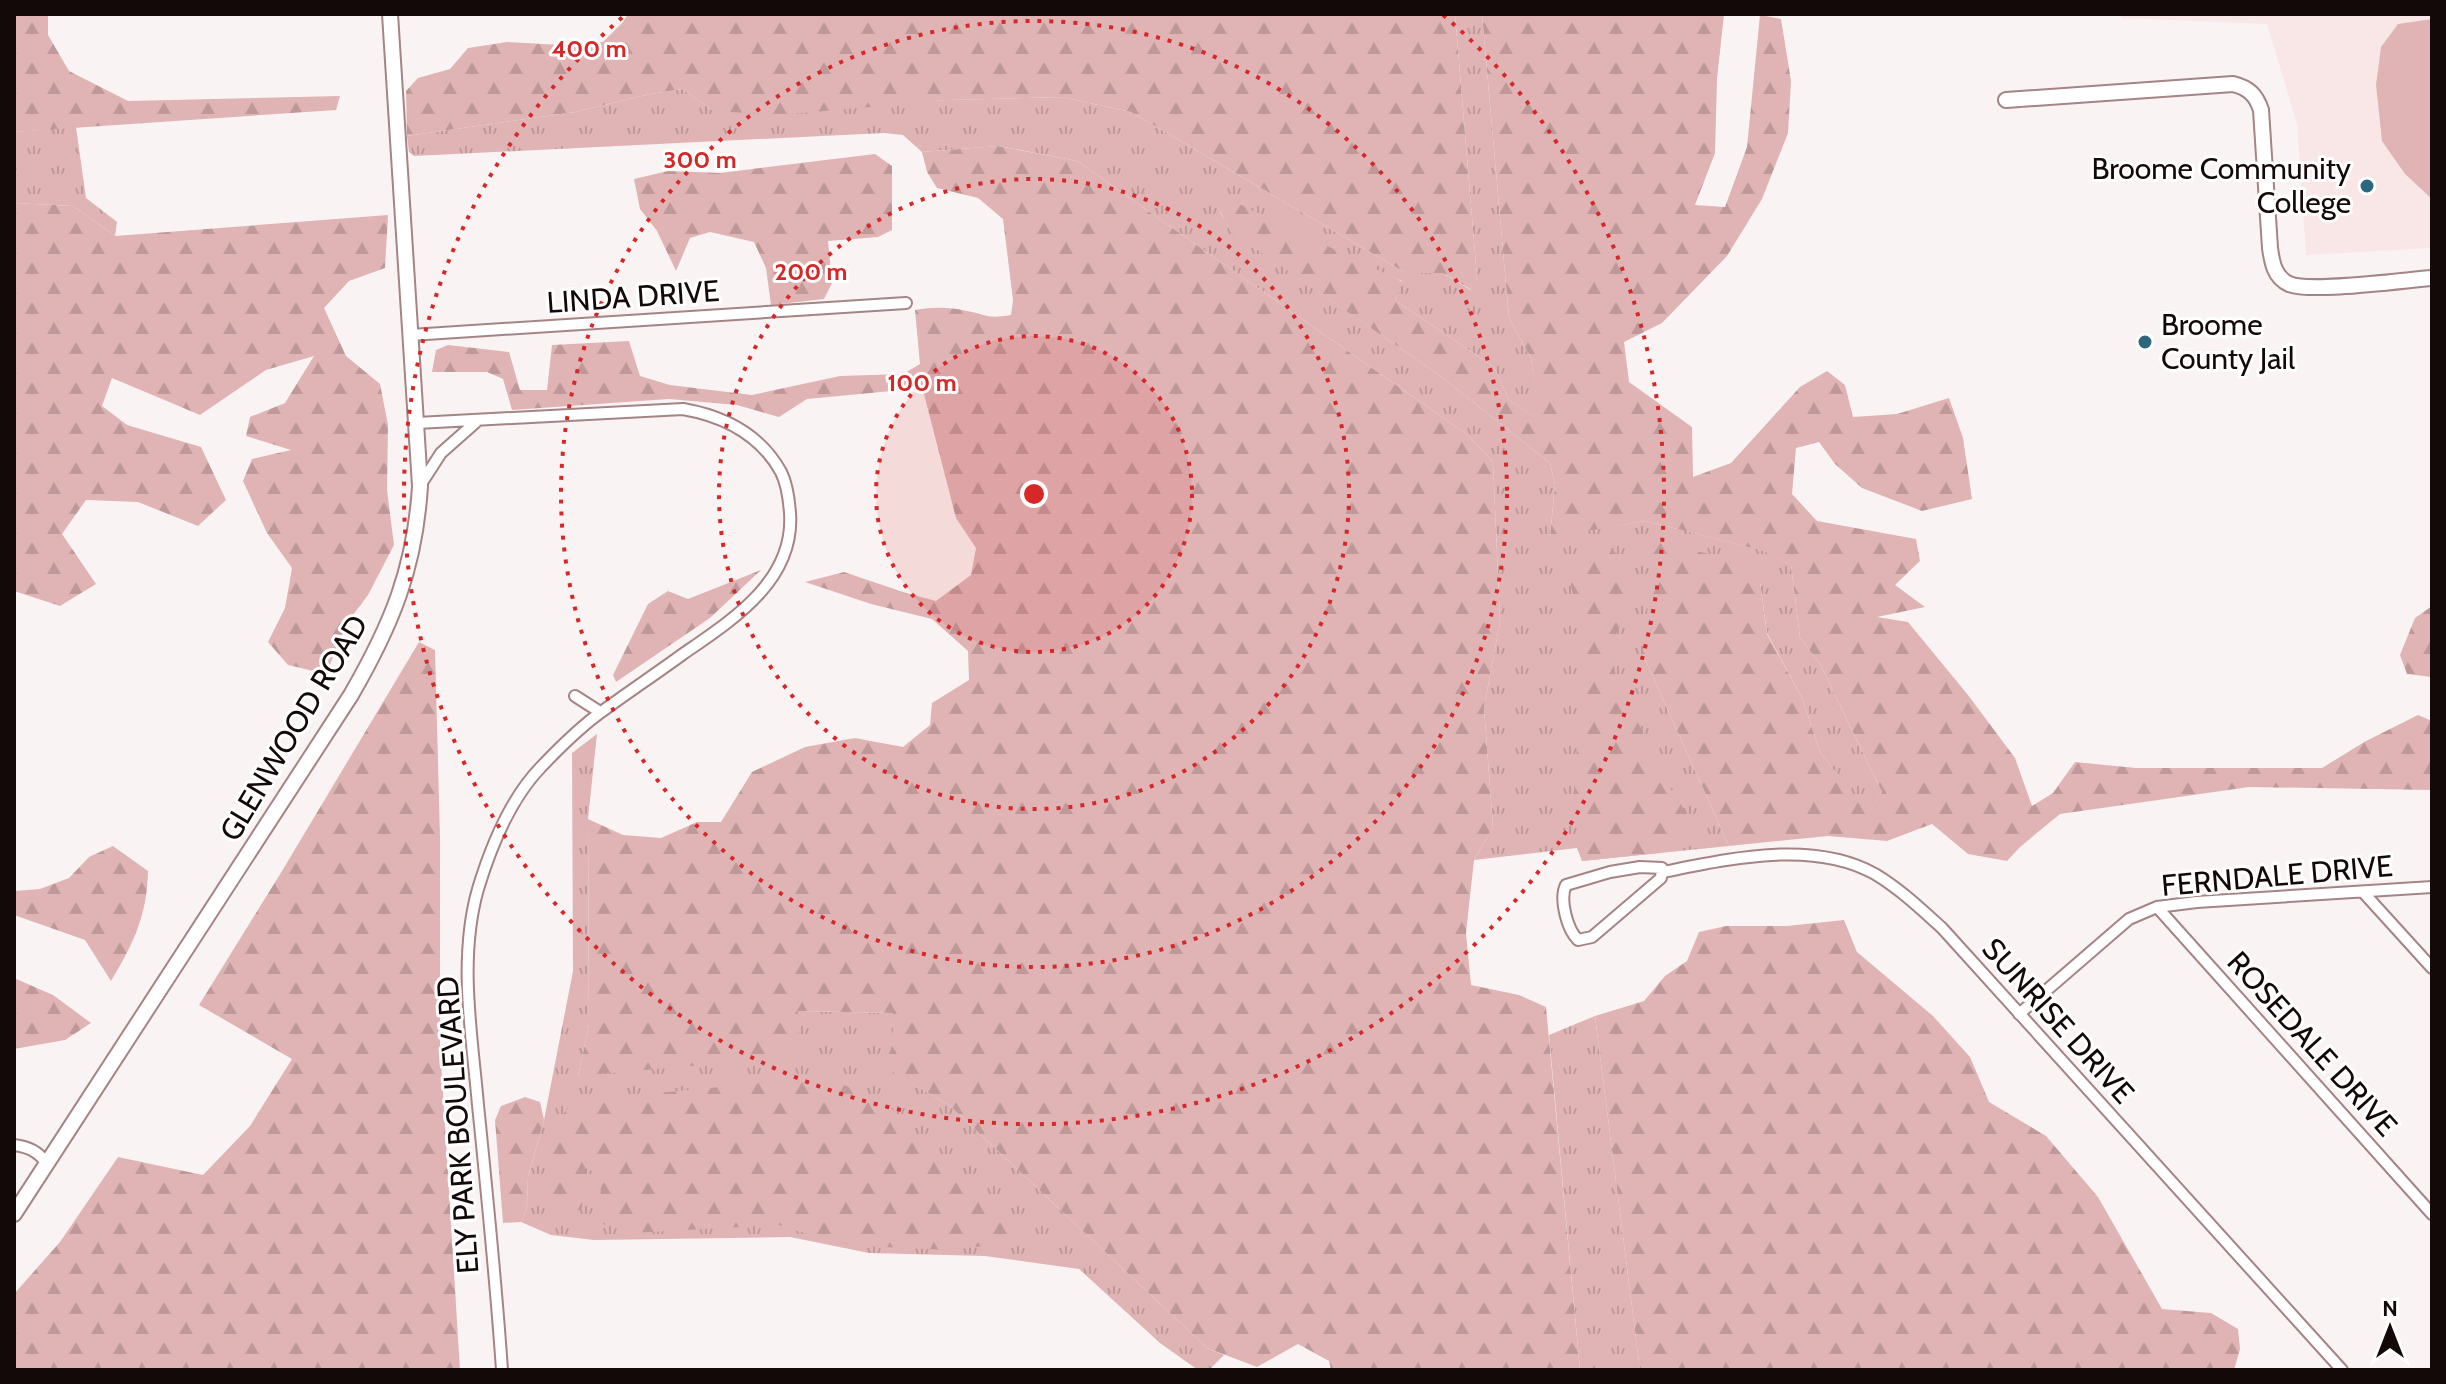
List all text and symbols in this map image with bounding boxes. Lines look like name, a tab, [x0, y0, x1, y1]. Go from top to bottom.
text: 400 m	[551, 34, 627, 63]
text: 300 m	[663, 145, 737, 174]
place label: Broome Community College	[2091, 150, 2351, 221]
marker: Broome Community College	[2358, 177, 2376, 195]
text: 200 m	[775, 257, 847, 286]
street label: LINDA DRIVE	[545, 272, 721, 321]
place label: Broome County Jail	[2161, 306, 2295, 377]
marker: Broome County Jail	[2136, 333, 2154, 351]
text: 100 m	[887, 368, 957, 397]
centre of rings	[1020, 480, 1048, 508]
street label: GLENWOOD ROAD	[212, 608, 376, 847]
street label: FERNDALE DRIVE	[2160, 847, 2394, 904]
street label: SUNRISE DRIVE	[1975, 930, 2142, 1111]
street label: ROSEDALE DRIVE	[2220, 944, 2405, 1144]
street label: ELY PARK BOULEVARD	[429, 975, 486, 1275]
north arrow	[2350, 1288, 2430, 1368]
text: N	[2382, 1295, 2398, 1322]

